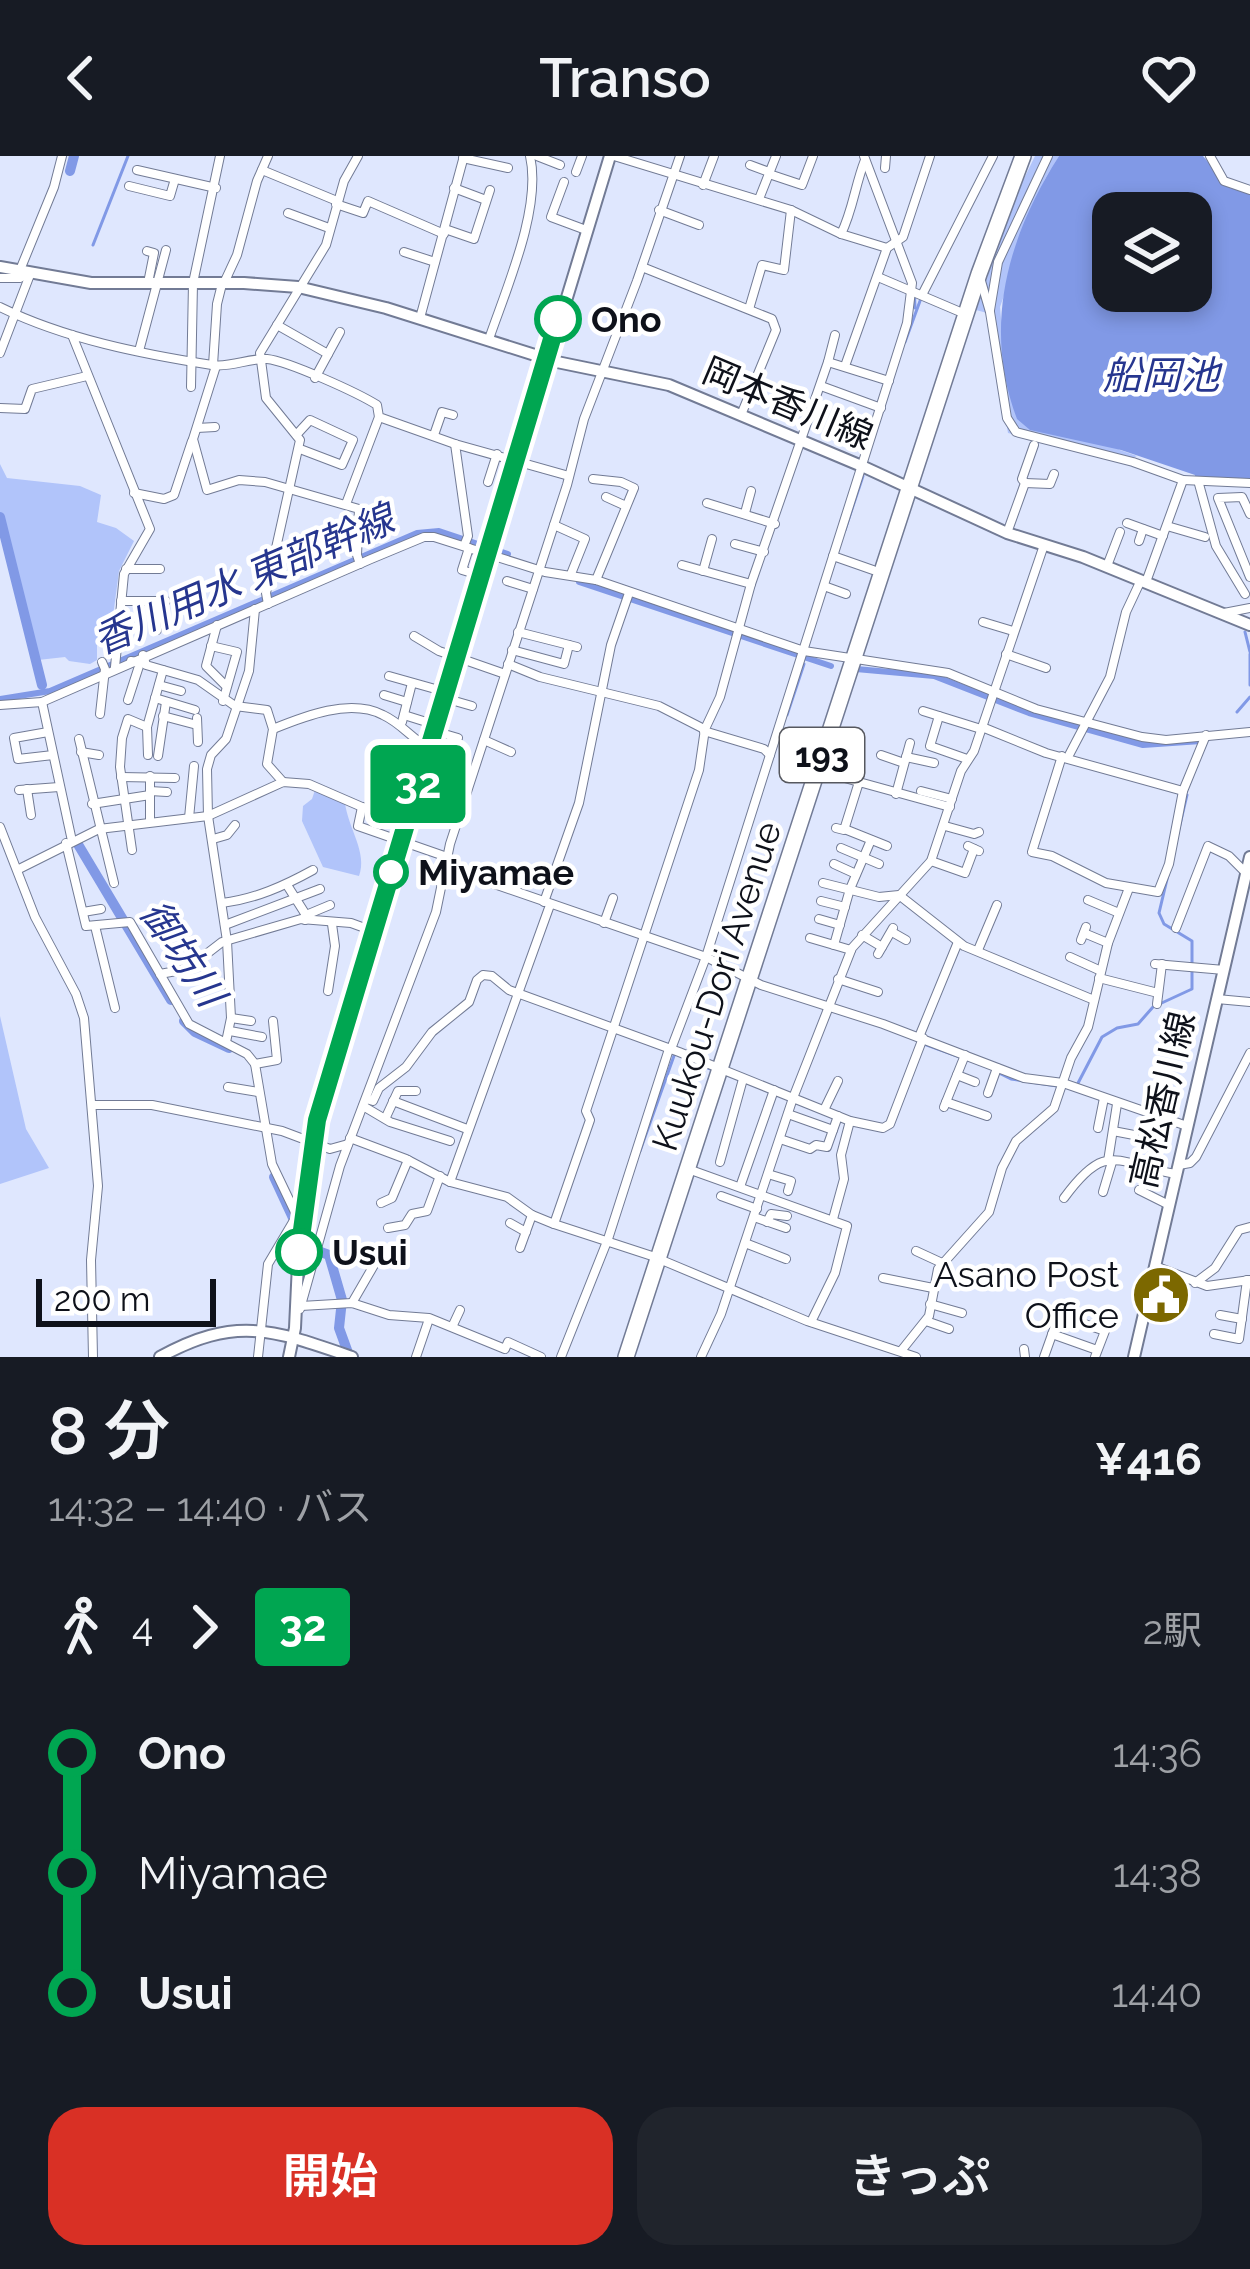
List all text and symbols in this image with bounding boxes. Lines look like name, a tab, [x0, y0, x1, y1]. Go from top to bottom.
icon: back	[48, 45, 114, 111]
icon: heart	[1136, 45, 1202, 111]
text: Transo	[539, 46, 711, 110]
map controls	[1092, 192, 1212, 312]
button: layers	[1092, 192, 1212, 312]
marker: Ono	[536, 297, 580, 341]
place label: Ono	[591, 298, 662, 340]
street label: 岡本香川線	[697, 349, 879, 457]
water label: 船岡池	[1102, 352, 1223, 398]
water label: 香川用水 東部幹線	[86, 493, 404, 663]
road number: 193	[780, 728, 864, 782]
line badge: 32	[364, 745, 472, 823]
text: 32	[394, 759, 442, 808]
street label: Kuukou-Dori Avenue	[643, 816, 789, 1156]
place label: Miyamae	[418, 851, 574, 893]
marker: Miyamae	[375, 856, 407, 888]
water label: 御坊川	[131, 892, 237, 1018]
street label: 高松香川線	[1121, 1008, 1203, 1192]
marker: Usui	[277, 1230, 321, 1274]
place label: Usui	[332, 1231, 408, 1273]
place label: Asano Post Office	[933, 1253, 1119, 1336]
public building icon: Asano Post Office	[1130, 1264, 1192, 1326]
scale bar	[36, 1273, 216, 1326]
text: 200 m	[54, 1280, 150, 1319]
text: 8 分	[48, 1392, 170, 1469]
text: ¥416	[1095, 1433, 1202, 1486]
text: 14:32 – 14:40 · バス	[48, 1484, 372, 1530]
icon: walk	[48, 1594, 114, 1660]
icon: forward	[171, 1594, 237, 1660]
text: 32	[279, 1602, 326, 1651]
text: 4	[132, 1604, 153, 1650]
text: 2駅	[1143, 1607, 1202, 1653]
text: Ono	[138, 1727, 226, 1780]
text: 14:36	[1112, 1730, 1202, 1776]
text: Miyamae	[138, 1847, 328, 1900]
text: 14:38	[1113, 1850, 1202, 1896]
text: Usui	[138, 1967, 233, 2020]
text: 14:40	[1112, 1970, 1202, 2016]
button: 開始	[48, 2107, 613, 2245]
button: きっぷ	[637, 2107, 1202, 2245]

